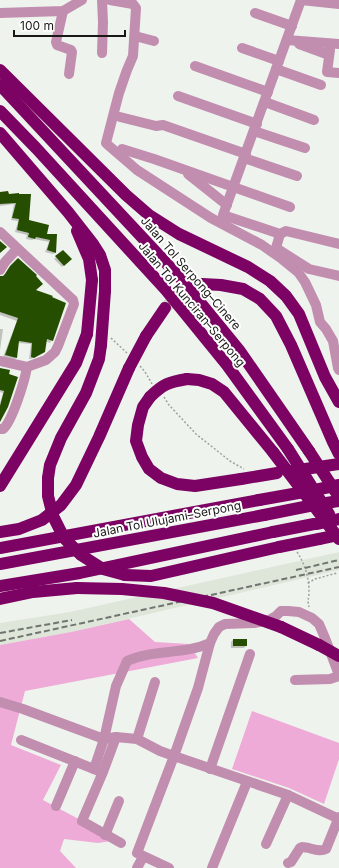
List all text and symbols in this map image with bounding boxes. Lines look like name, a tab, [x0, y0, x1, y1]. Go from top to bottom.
scale bar	[14, 12, 125, 38]
text: 100 m	[20, 18, 54, 33]
street label: Jalan Tol Serpong–Cinere	[138, 213, 244, 333]
street label: Jalan Tol Kunciran–Serpong	[135, 239, 249, 369]
street label: Jalan Tol Ulujami–Serpong	[92, 497, 242, 541]

